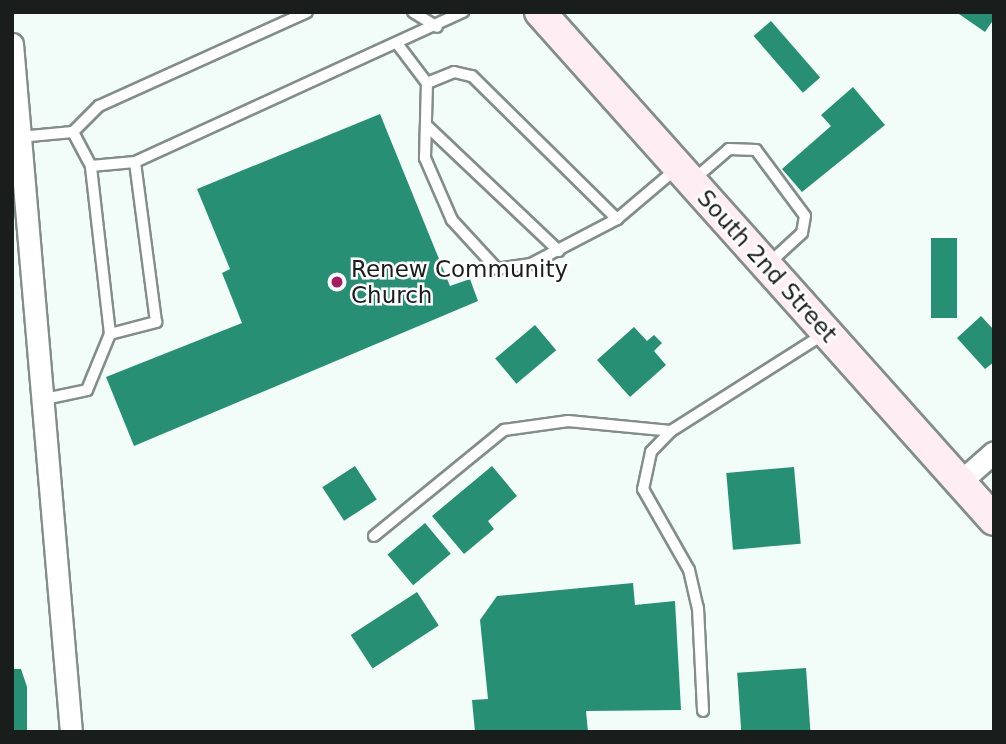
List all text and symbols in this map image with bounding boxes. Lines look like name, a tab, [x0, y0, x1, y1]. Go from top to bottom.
street label: South 2nd Street	[691, 184, 843, 348]
place label: Renew Community Church	[351, 255, 568, 309]
marker: Renew Community Church	[329, 274, 345, 290]

